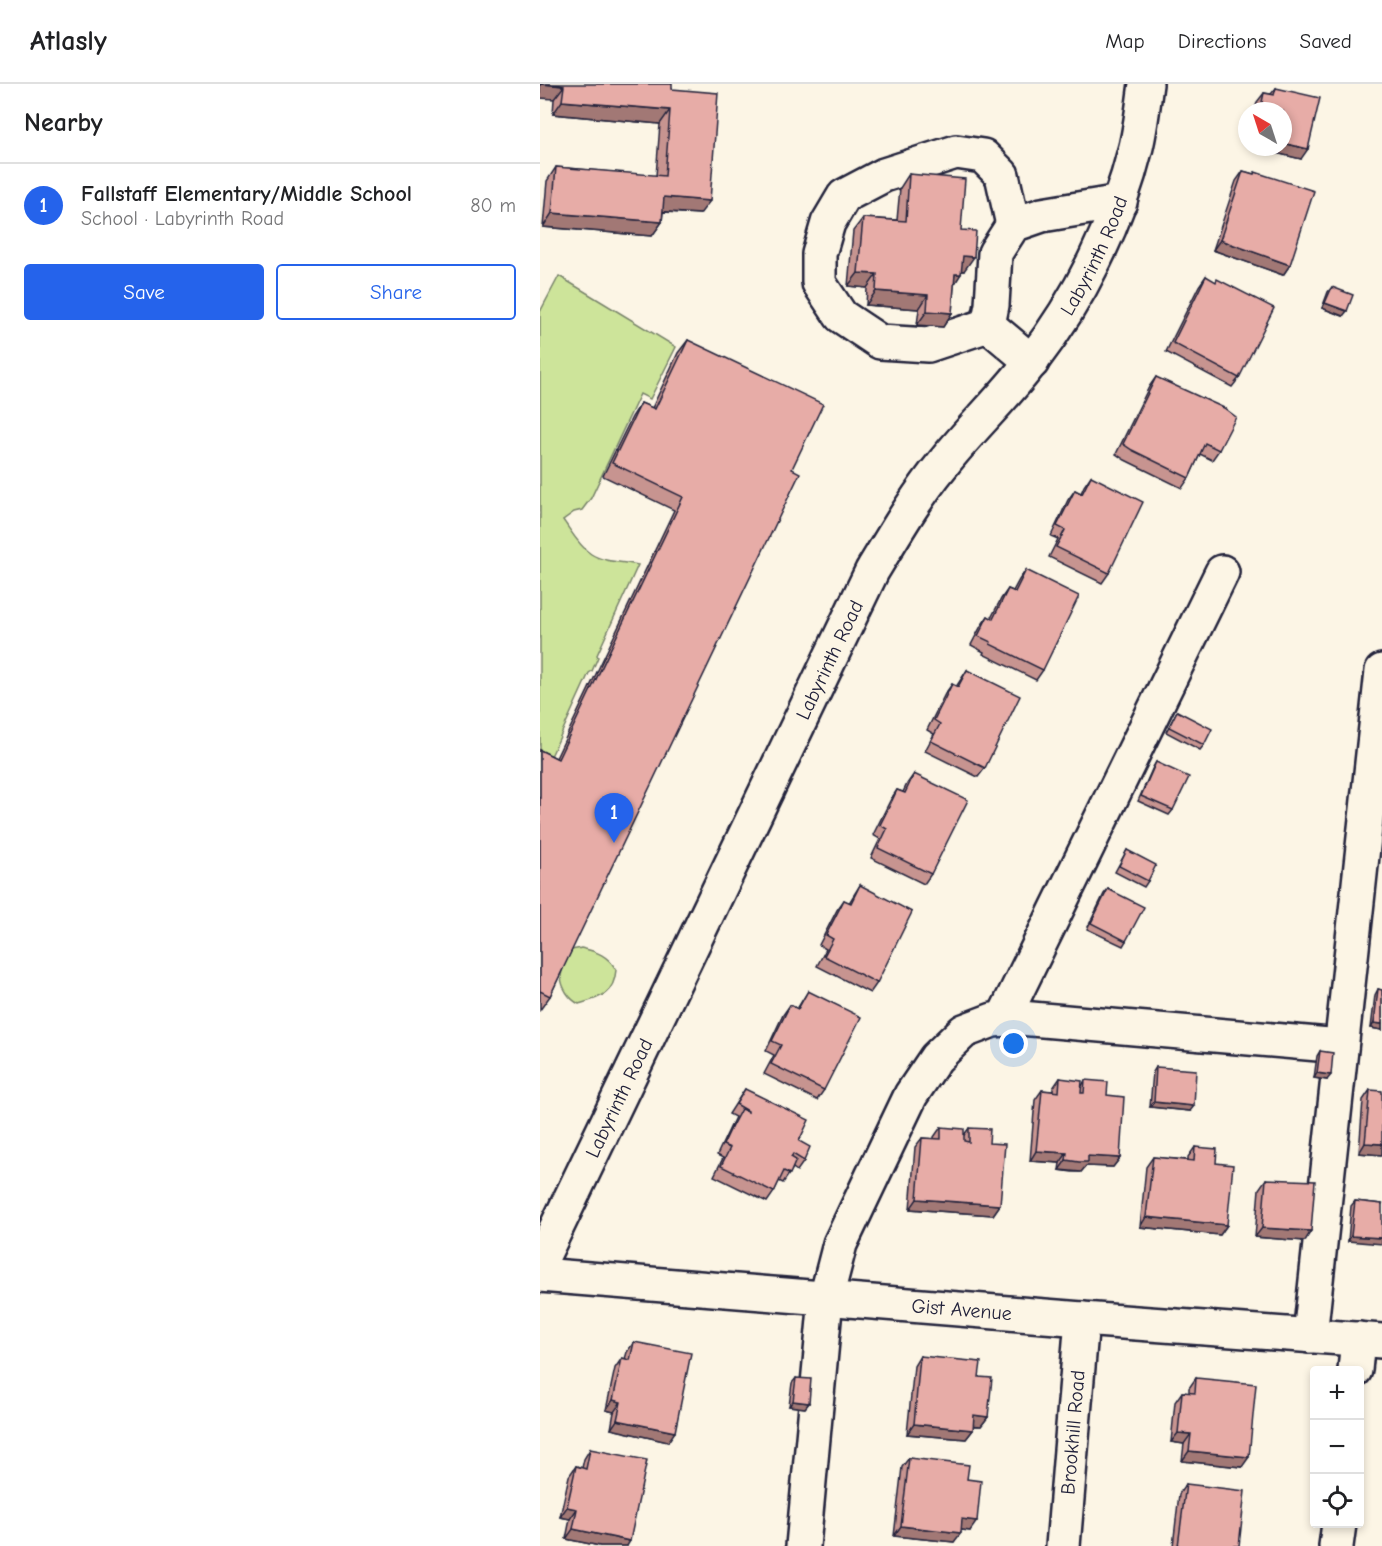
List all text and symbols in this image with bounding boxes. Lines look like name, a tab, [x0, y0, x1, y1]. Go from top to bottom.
text: Atlasly	[30, 25, 107, 57]
text: Map	[1105, 29, 1145, 53]
text: Directions	[1178, 29, 1267, 53]
text: Saved	[1300, 29, 1352, 53]
north arrow	[1238, 102, 1292, 156]
text: Nearby	[24, 108, 103, 138]
text: Fallstaff Elementary/Middle School	[81, 181, 412, 207]
street label: Labyrinth Road	[1056, 193, 1132, 320]
text: 1	[40, 194, 47, 217]
text: 80 m	[470, 194, 516, 217]
text: School · Labyrinth Road	[81, 207, 284, 230]
button: Save	[24, 264, 264, 320]
button: Share	[276, 264, 516, 320]
street label: Labyrinth Road	[791, 597, 868, 723]
pin: 1	[594, 794, 634, 843]
your location	[999, 1029, 1028, 1058]
street label: Labyrinth Road	[581, 1035, 658, 1162]
street label: Gist Avenue	[911, 1294, 1013, 1325]
map controls	[1310, 1366, 1364, 1528]
button: +	[1310, 1366, 1364, 1420]
street label: Brookhill Road	[1056, 1369, 1090, 1496]
button: −	[1310, 1420, 1364, 1474]
button: locate	[1310, 1474, 1364, 1528]

